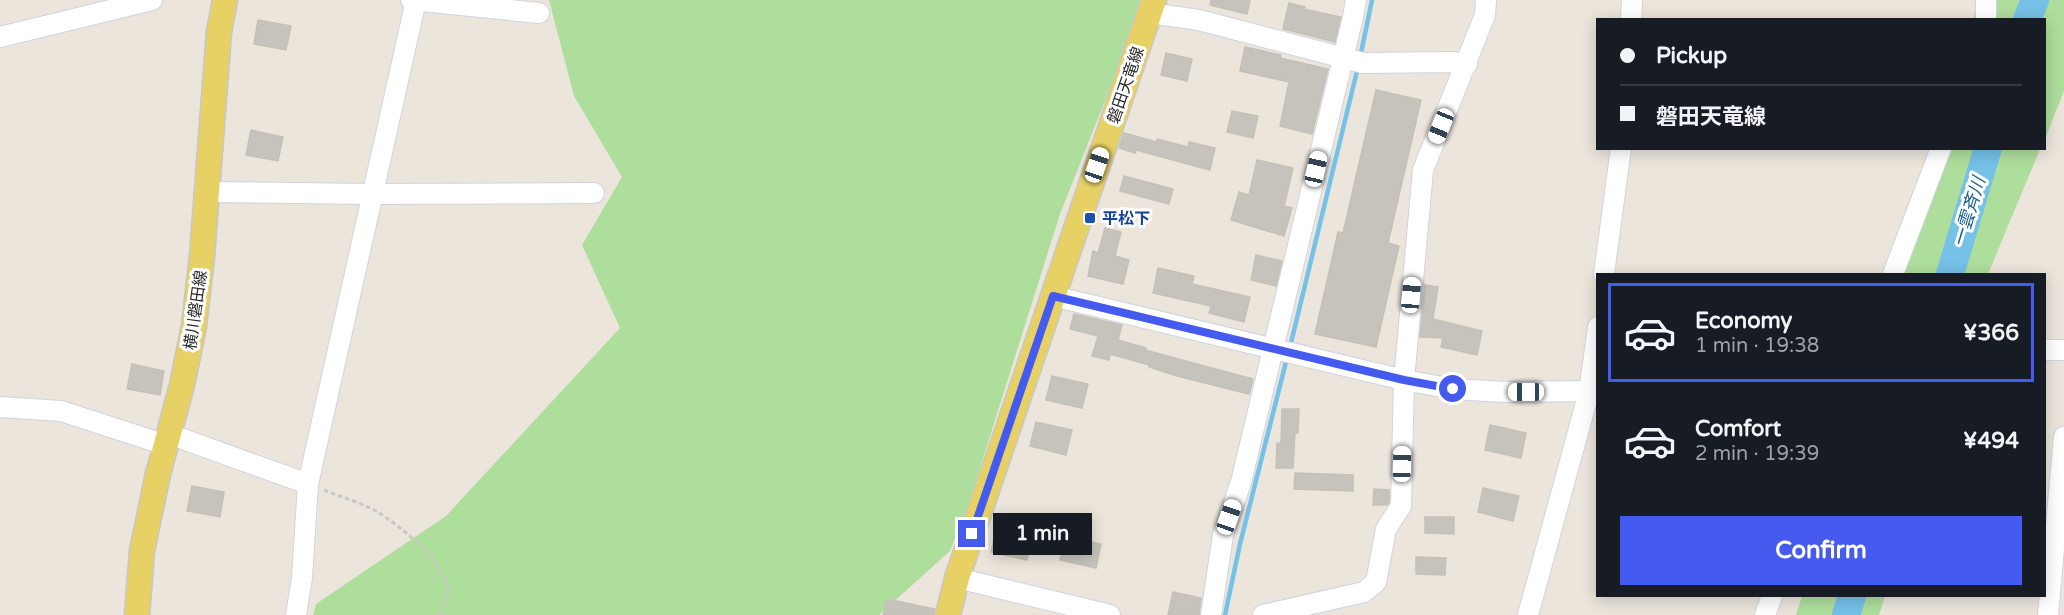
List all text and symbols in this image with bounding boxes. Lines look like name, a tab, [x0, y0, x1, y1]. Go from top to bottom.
text: Pickup	[1656, 43, 1727, 69]
street label: 磐田天竜線	[1103, 44, 1148, 126]
text: 磐田天竜線	[1656, 104, 1766, 130]
car	[1426, 106, 1456, 146]
car	[1083, 145, 1111, 185]
car	[1303, 149, 1329, 189]
water label: 一雲斉川	[1948, 172, 1991, 250]
place label: 平松下	[1102, 209, 1150, 229]
marker: 平松下	[1083, 211, 1097, 225]
street label: 横川磐田線	[181, 269, 211, 351]
car	[1400, 276, 1422, 314]
icon: car	[1623, 306, 1677, 360]
text: Economy	[1695, 308, 1792, 334]
text: ¥366	[1963, 320, 2019, 346]
text: 1 min · 19:38	[1695, 334, 1819, 358]
route start	[1439, 375, 1466, 402]
car	[1508, 383, 1544, 401]
icon: car	[1623, 414, 1677, 468]
text: Comfort	[1695, 416, 1781, 442]
text: ¥494	[1963, 428, 2019, 454]
text: 2 min · 19:39	[1695, 442, 1819, 466]
car	[1393, 446, 1411, 482]
car	[1215, 497, 1243, 537]
callout: 1 min	[993, 513, 1092, 555]
button: Confirm	[1620, 516, 2022, 585]
route end	[958, 520, 985, 547]
text: 1 min	[1016, 522, 1069, 546]

